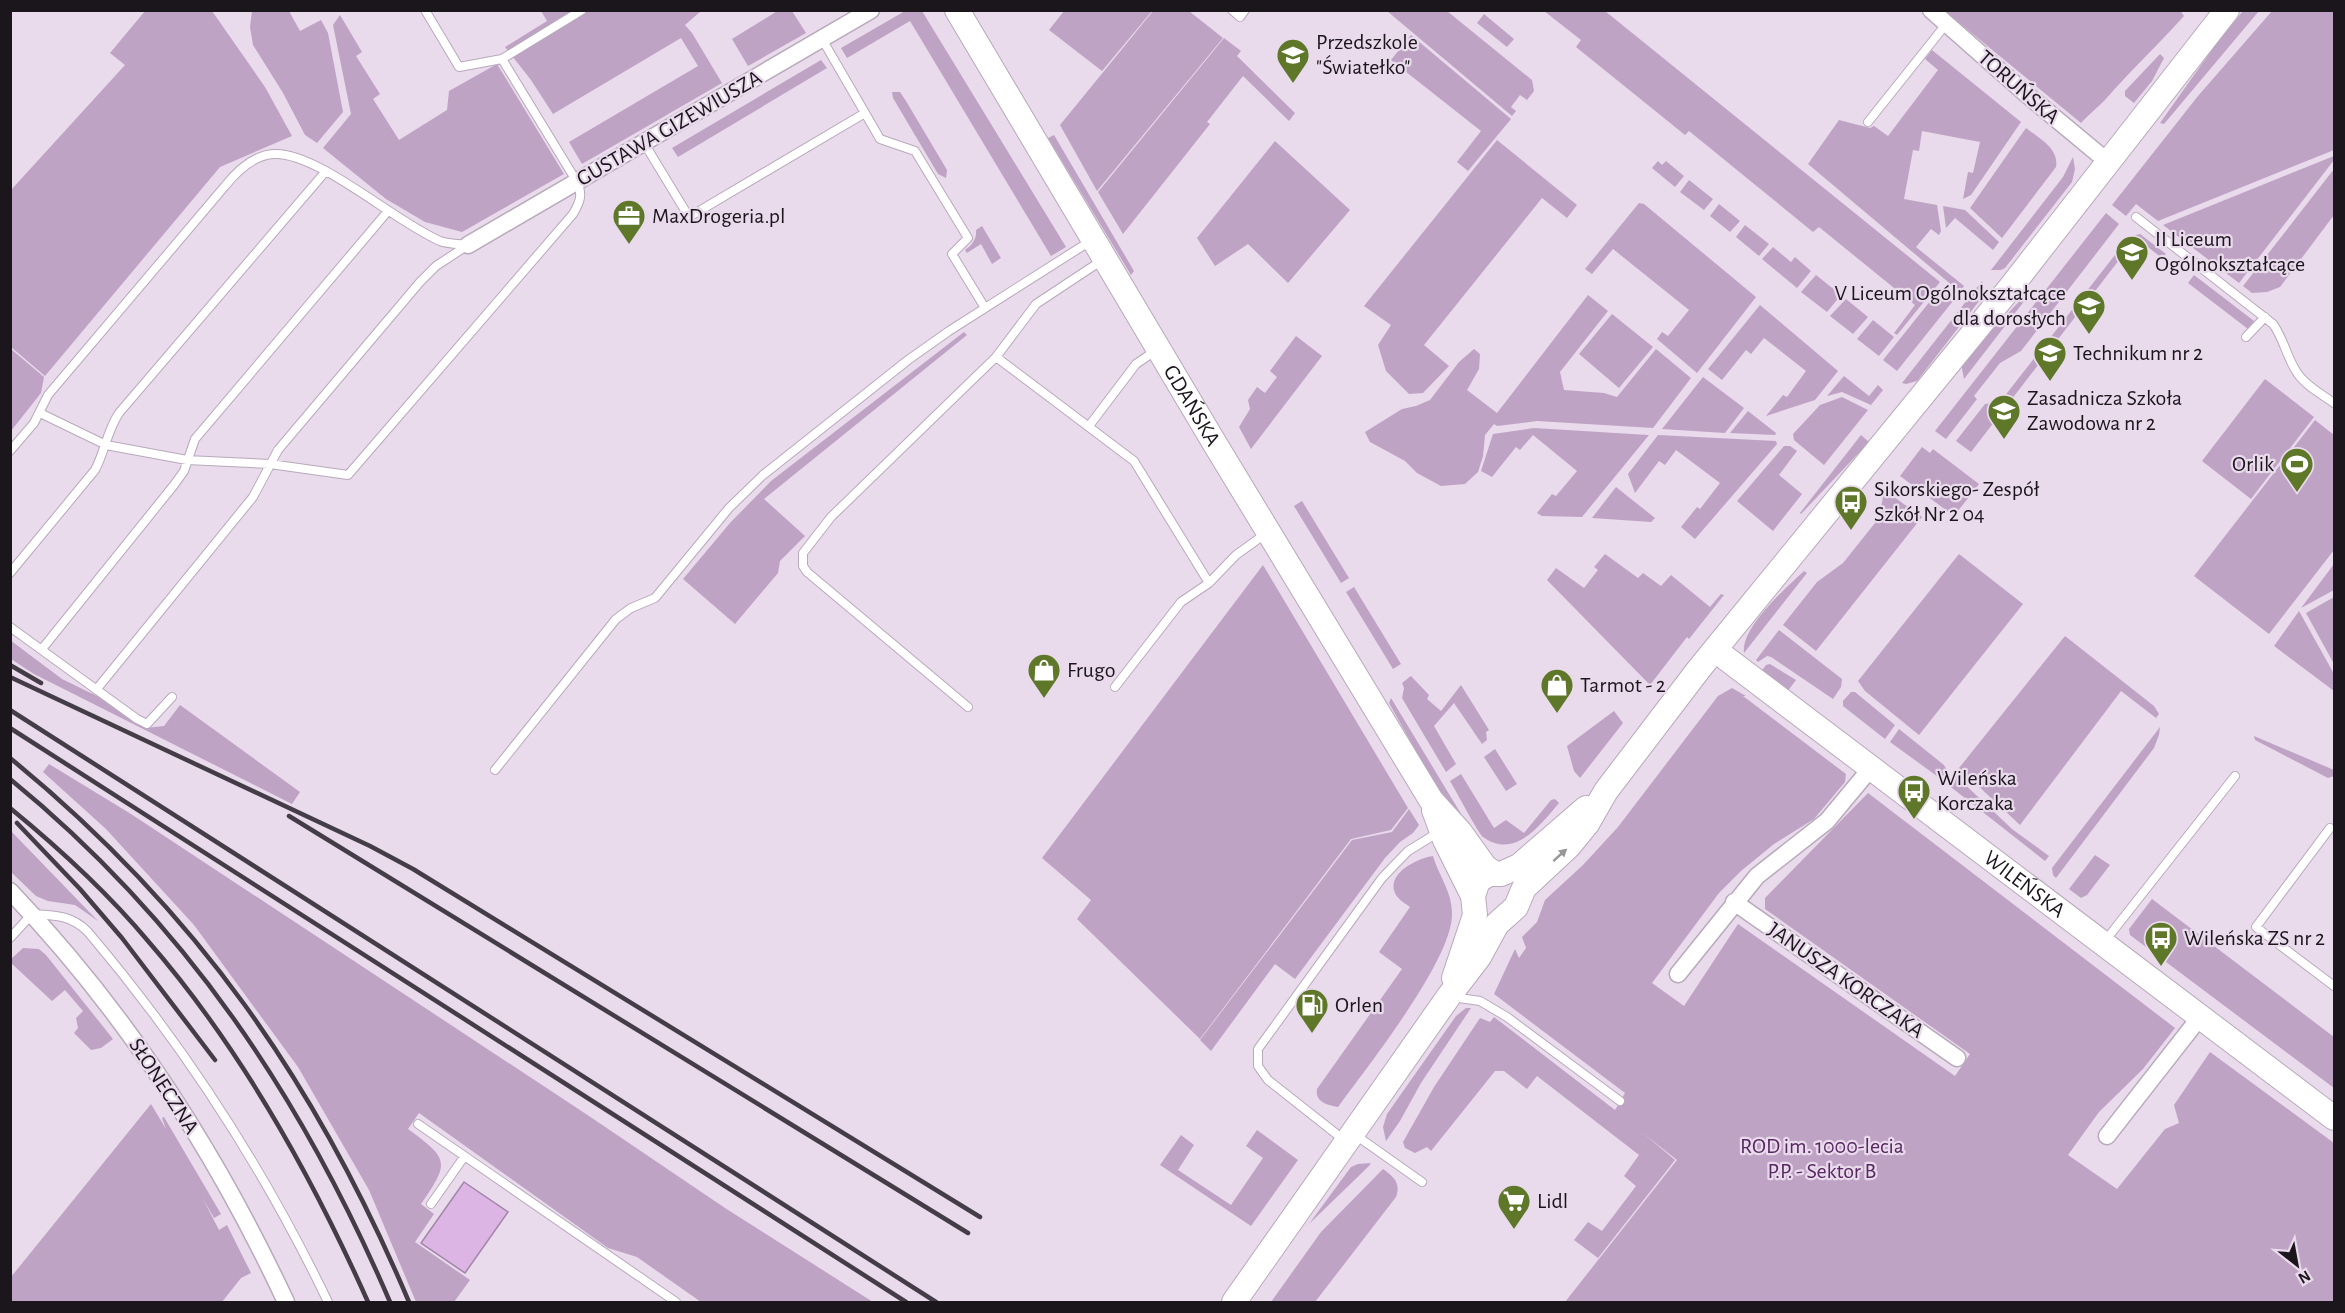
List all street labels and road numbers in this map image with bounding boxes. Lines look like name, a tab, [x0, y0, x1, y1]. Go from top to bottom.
street label: TORUŃSKA	[1974, 45, 2065, 128]
street label: GUSTAWA GIZEWIUSZA	[573, 66, 766, 190]
street label: GDAŃSKA	[1160, 361, 1225, 450]
street label: WILEŃSKA	[1980, 846, 2069, 922]
street label: JANUSZA KORCZAKA	[1764, 918, 1928, 1042]
street label: SŁONECZNA	[125, 1034, 203, 1138]

